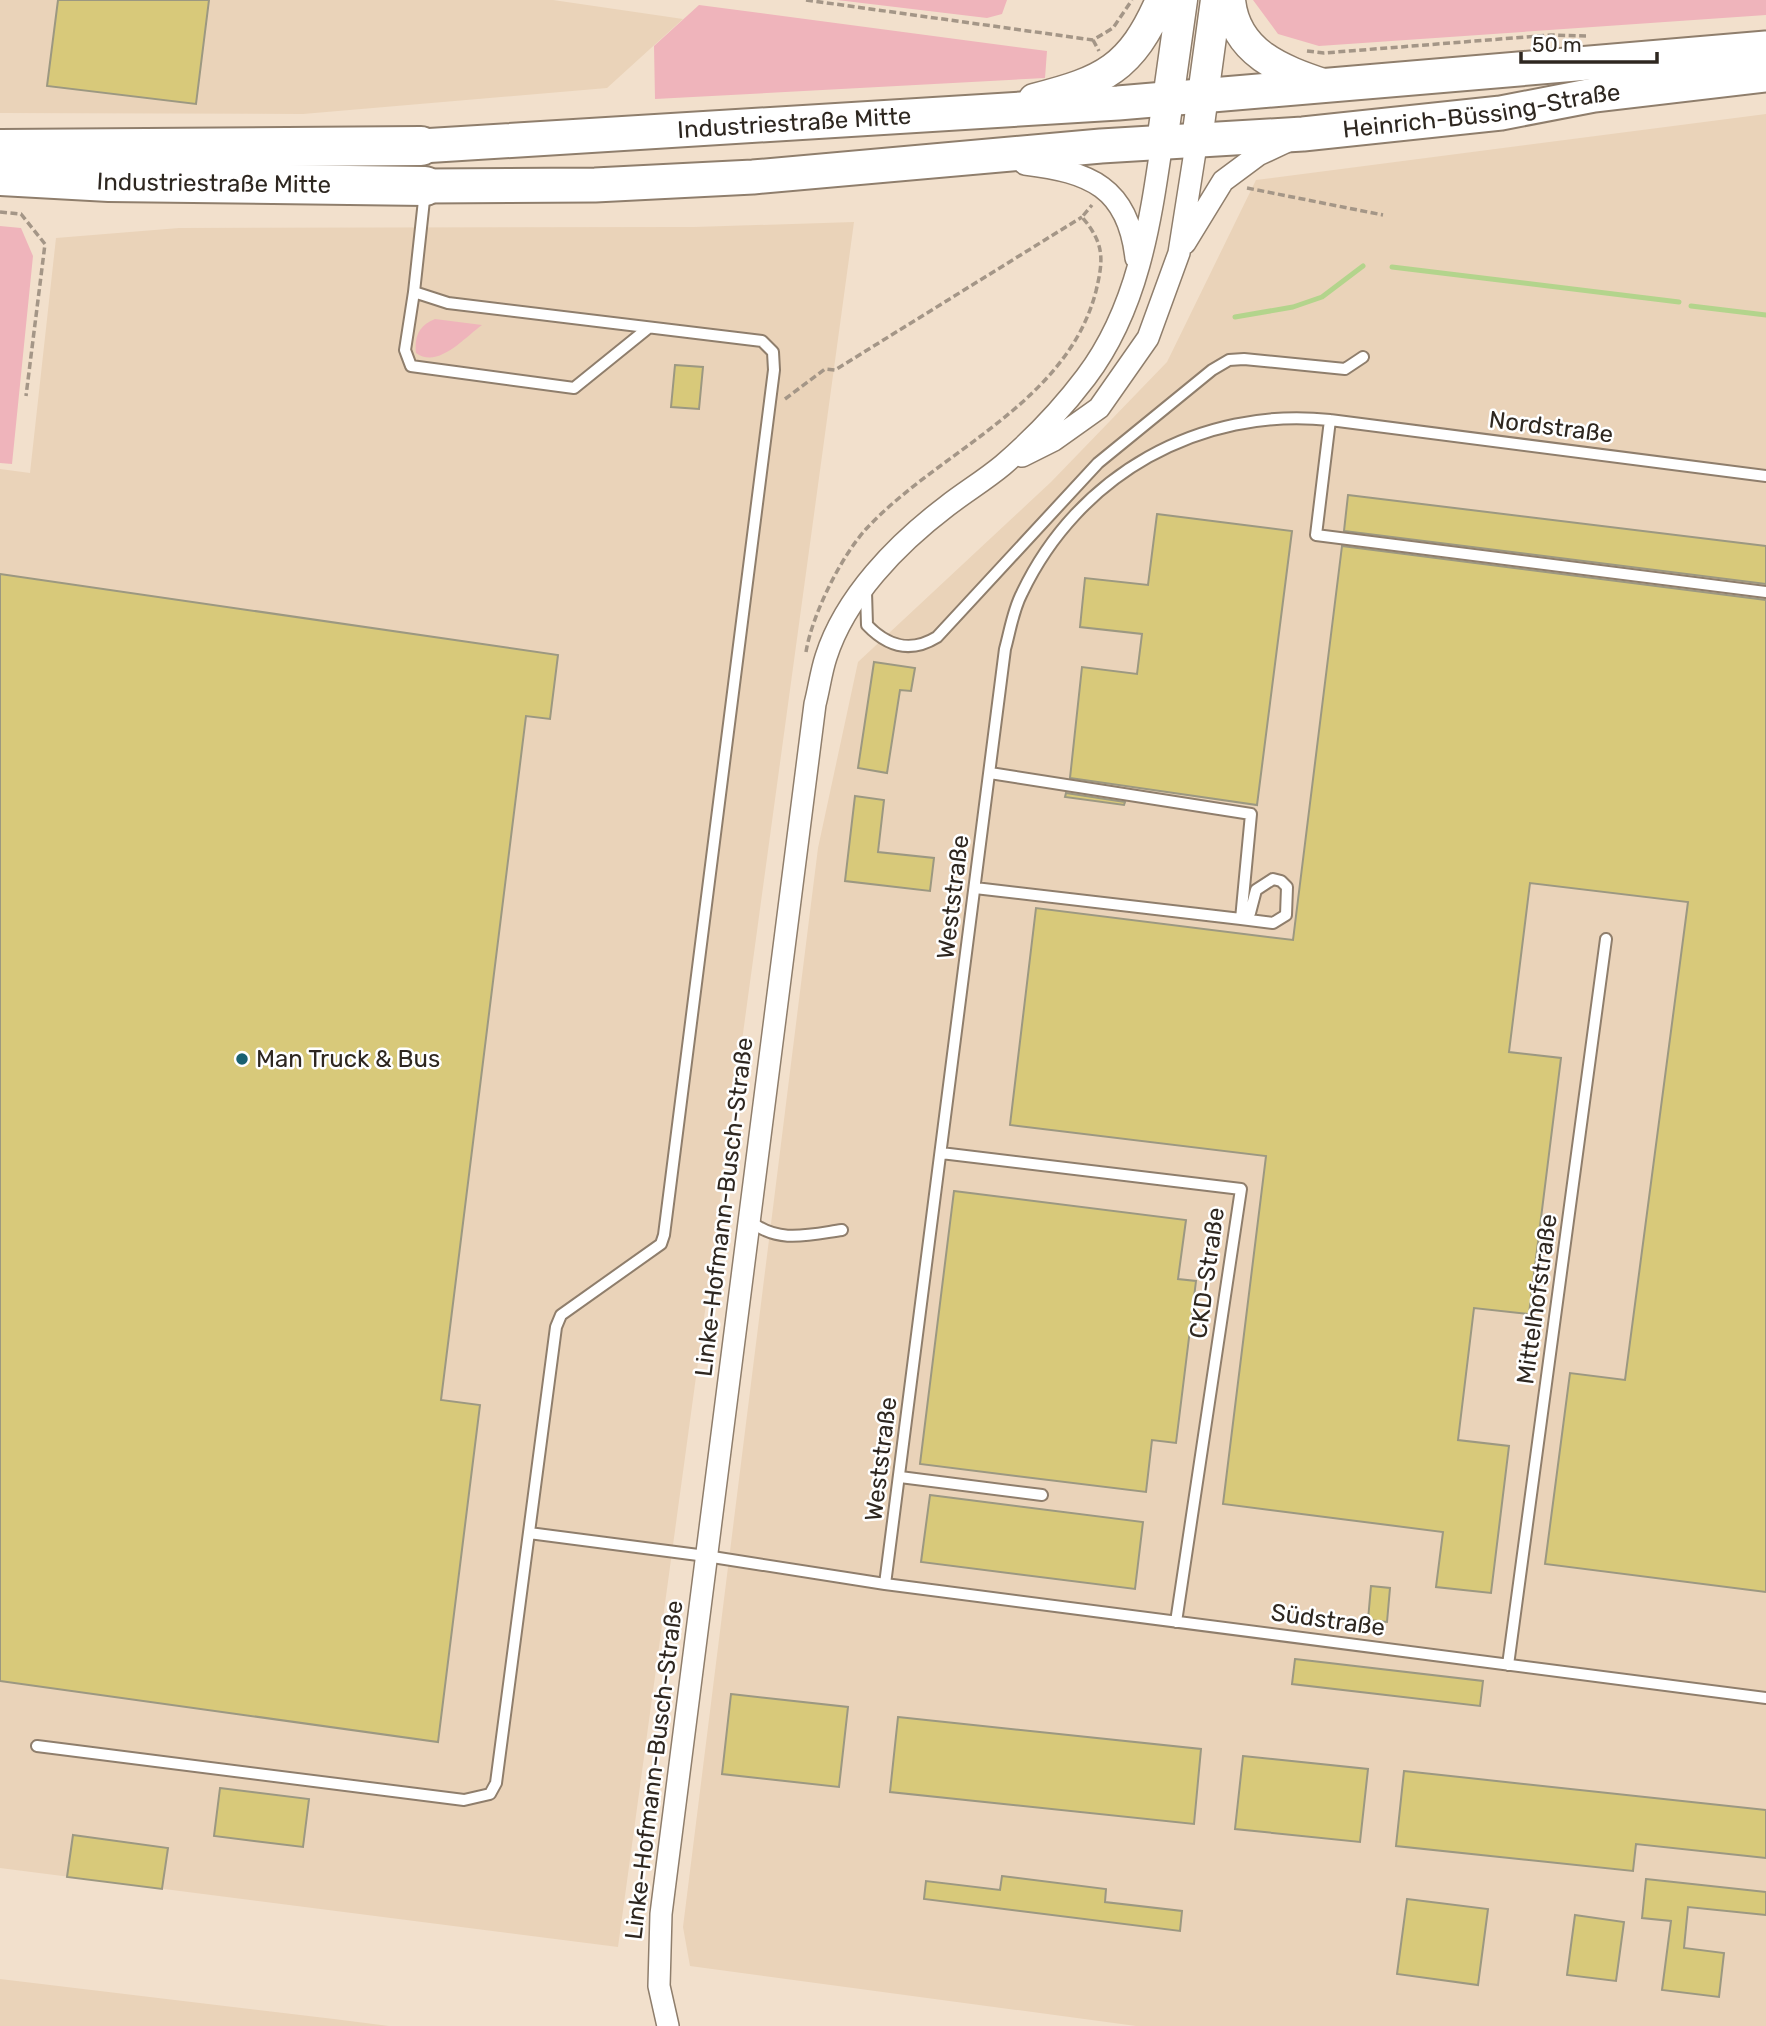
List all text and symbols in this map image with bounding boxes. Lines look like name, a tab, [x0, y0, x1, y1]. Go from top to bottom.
scale bar	[1521, 21, 1658, 65]
text: 50 m	[1532, 32, 1582, 57]
street label: Heinrich-Büssing-Straße	[1341, 78, 1622, 144]
street label: Industriestraße Mitte	[677, 102, 912, 144]
street label: Industriestraße Mitte	[96, 167, 331, 199]
street label: Nordstraße	[1487, 405, 1615, 449]
street label: Weststraße	[931, 833, 975, 961]
street label: Linke-Hofmann-Busch-Straße	[689, 1036, 759, 1378]
place label: Man Truck & Bus	[256, 1045, 440, 1073]
marker: Man Truck & Bus	[234, 1051, 250, 1067]
street label: CKD-Straße	[1184, 1206, 1230, 1340]
street label: Mittelhofstraße	[1511, 1212, 1563, 1386]
street label: Weststraße	[859, 1395, 903, 1523]
street label: Südstraße	[1269, 1598, 1387, 1642]
street label: Linke-Hofmann-Busch-Straße	[619, 1599, 689, 1941]

